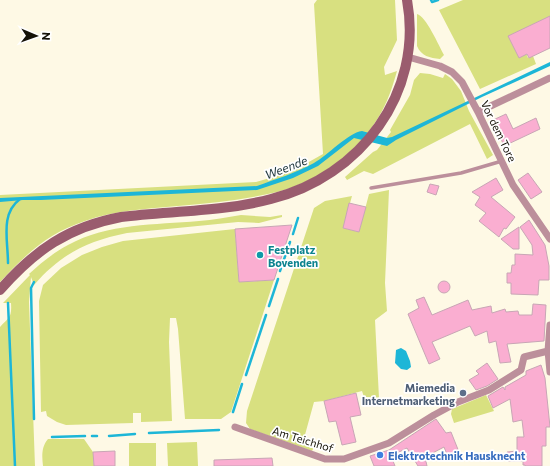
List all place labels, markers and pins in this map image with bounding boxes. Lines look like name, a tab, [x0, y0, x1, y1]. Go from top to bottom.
place label: Festplatz Bovenden	[268, 243, 318, 269]
marker: Festplatz Bovenden	[255, 250, 265, 260]
place label: Miemedia Internetmarketing	[362, 381, 455, 407]
marker: Miemedia Internetmarketing	[458, 388, 468, 398]
place label: Elektrotechnik Hausknecht	[388, 449, 526, 462]
marker: Elektrotechnik Hausknecht	[375, 450, 385, 460]

